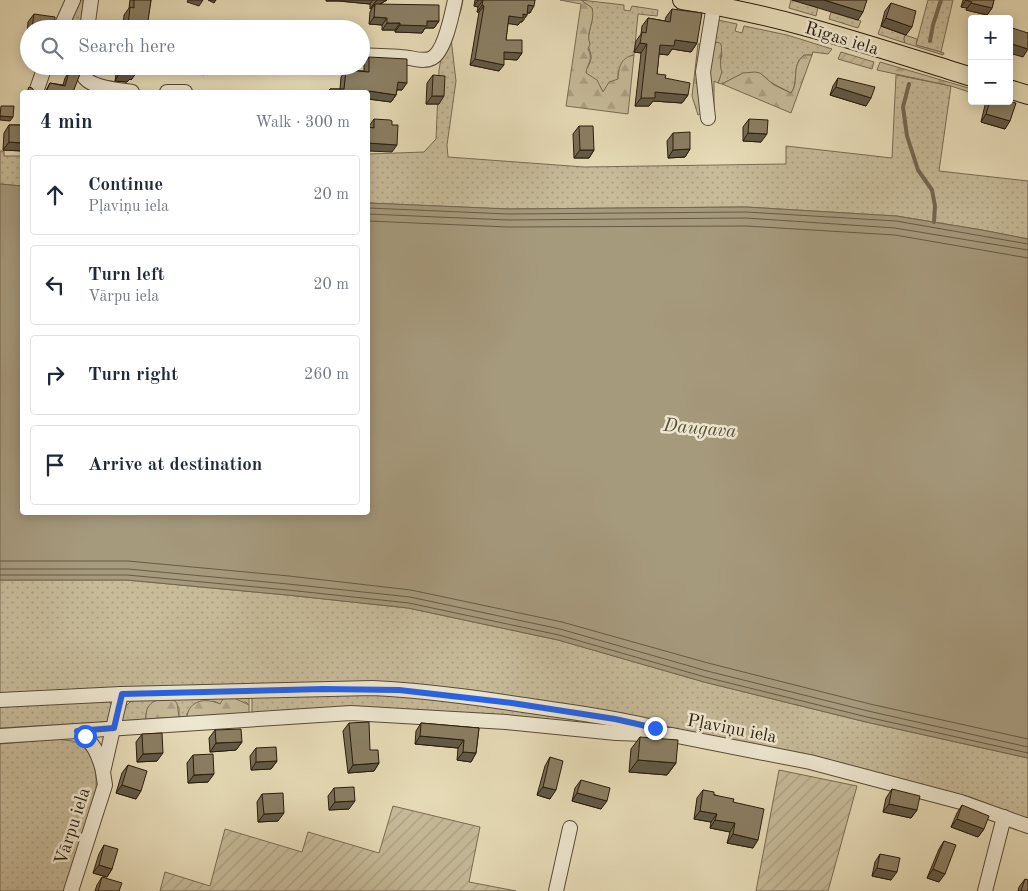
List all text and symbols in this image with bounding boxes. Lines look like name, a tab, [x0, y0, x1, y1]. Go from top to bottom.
map controls	[968, 15, 1013, 105]
button: +	[968, 15, 1013, 60]
street label: Rīgas iela	[803, 19, 881, 59]
search box	[20, 20, 370, 75]
icon: search	[38, 34, 66, 62]
text: Search here	[78, 38, 175, 57]
button: −	[968, 60, 1013, 105]
text: 4 min	[40, 112, 93, 133]
text: Walk · 300 m	[255, 115, 350, 131]
text: Continue	[88, 176, 163, 195]
icon: ahead	[41, 181, 69, 209]
text: 20 m	[313, 187, 349, 203]
text: Pļaviņu iela	[88, 199, 169, 215]
text: Turn left	[88, 266, 165, 285]
icon: left	[41, 271, 69, 299]
text: 20 m	[313, 277, 349, 293]
text: Vārpu iela	[88, 289, 159, 305]
icon: right	[41, 361, 69, 389]
text: Turn right	[88, 366, 178, 385]
text: 260 m	[304, 367, 349, 383]
water label: Daugava	[661, 417, 737, 442]
icon: arrive	[41, 451, 69, 479]
text: Arrive at destination	[88, 456, 262, 475]
street label: Pļaviņu iela	[685, 711, 778, 748]
route end	[644, 717, 667, 740]
route start	[74, 725, 97, 748]
street label: Vārpu iela	[52, 785, 94, 867]

